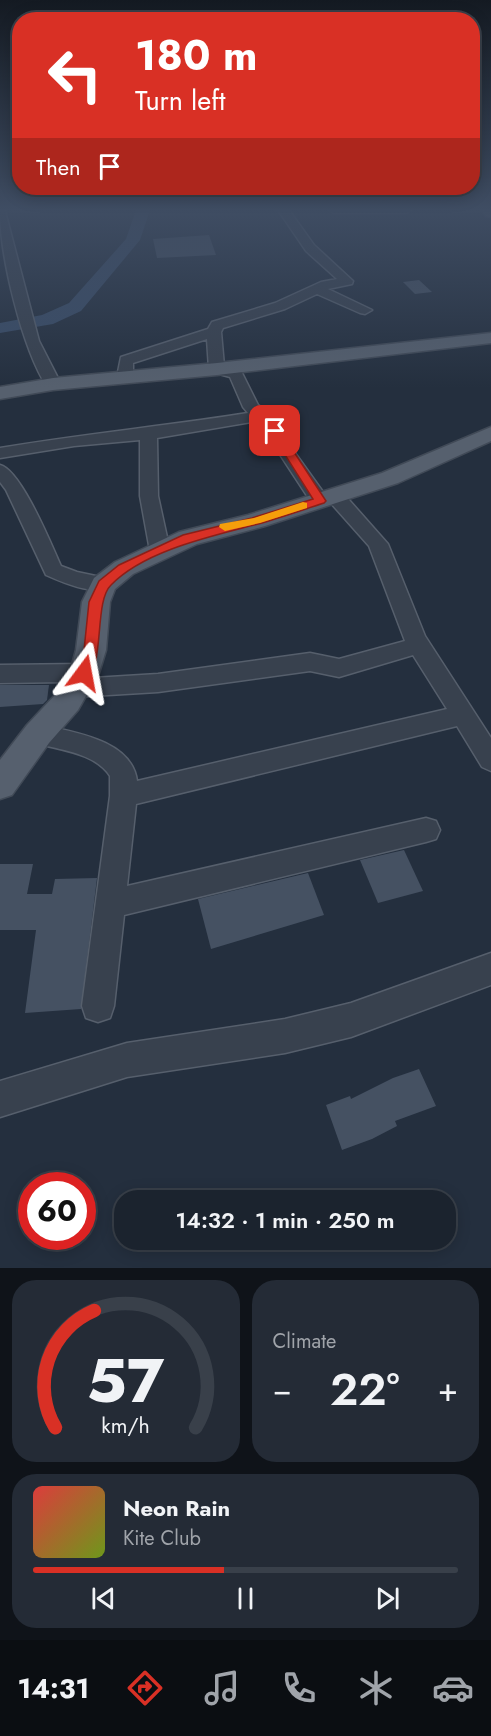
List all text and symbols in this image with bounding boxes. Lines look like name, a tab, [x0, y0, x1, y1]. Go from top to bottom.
text: 180 m	[135, 25, 258, 86]
icon: left	[36, 36, 114, 114]
text: Turn left	[135, 81, 225, 120]
icon: arrive	[93, 150, 126, 183]
text: Then	[36, 151, 81, 183]
pin	[249, 405, 300, 456]
icon: arrive	[258, 414, 291, 447]
position arrow	[52, 641, 116, 705]
speed limit sign: 60	[18, 1172, 96, 1250]
text: 14:32 · 1 min · 250 m	[176, 1204, 394, 1236]
text: Climate	[273, 1327, 336, 1356]
text: 57	[87, 1335, 165, 1425]
text: 22°	[330, 1357, 400, 1422]
text: −	[273, 1366, 292, 1413]
text: +	[438, 1366, 458, 1413]
text: km/h	[102, 1410, 150, 1441]
text: Neon Rain	[123, 1492, 230, 1524]
text: Kite Club	[123, 1524, 201, 1553]
icon: previous	[87, 1582, 120, 1615]
icon: pause	[229, 1582, 262, 1615]
icon: next	[371, 1582, 404, 1615]
icon: directions	[124, 1667, 166, 1709]
icon: music	[201, 1667, 243, 1709]
icon: phone	[278, 1667, 320, 1709]
icon: climate	[355, 1667, 397, 1709]
icon: car	[432, 1667, 474, 1709]
text: 14:31	[17, 1669, 89, 1708]

